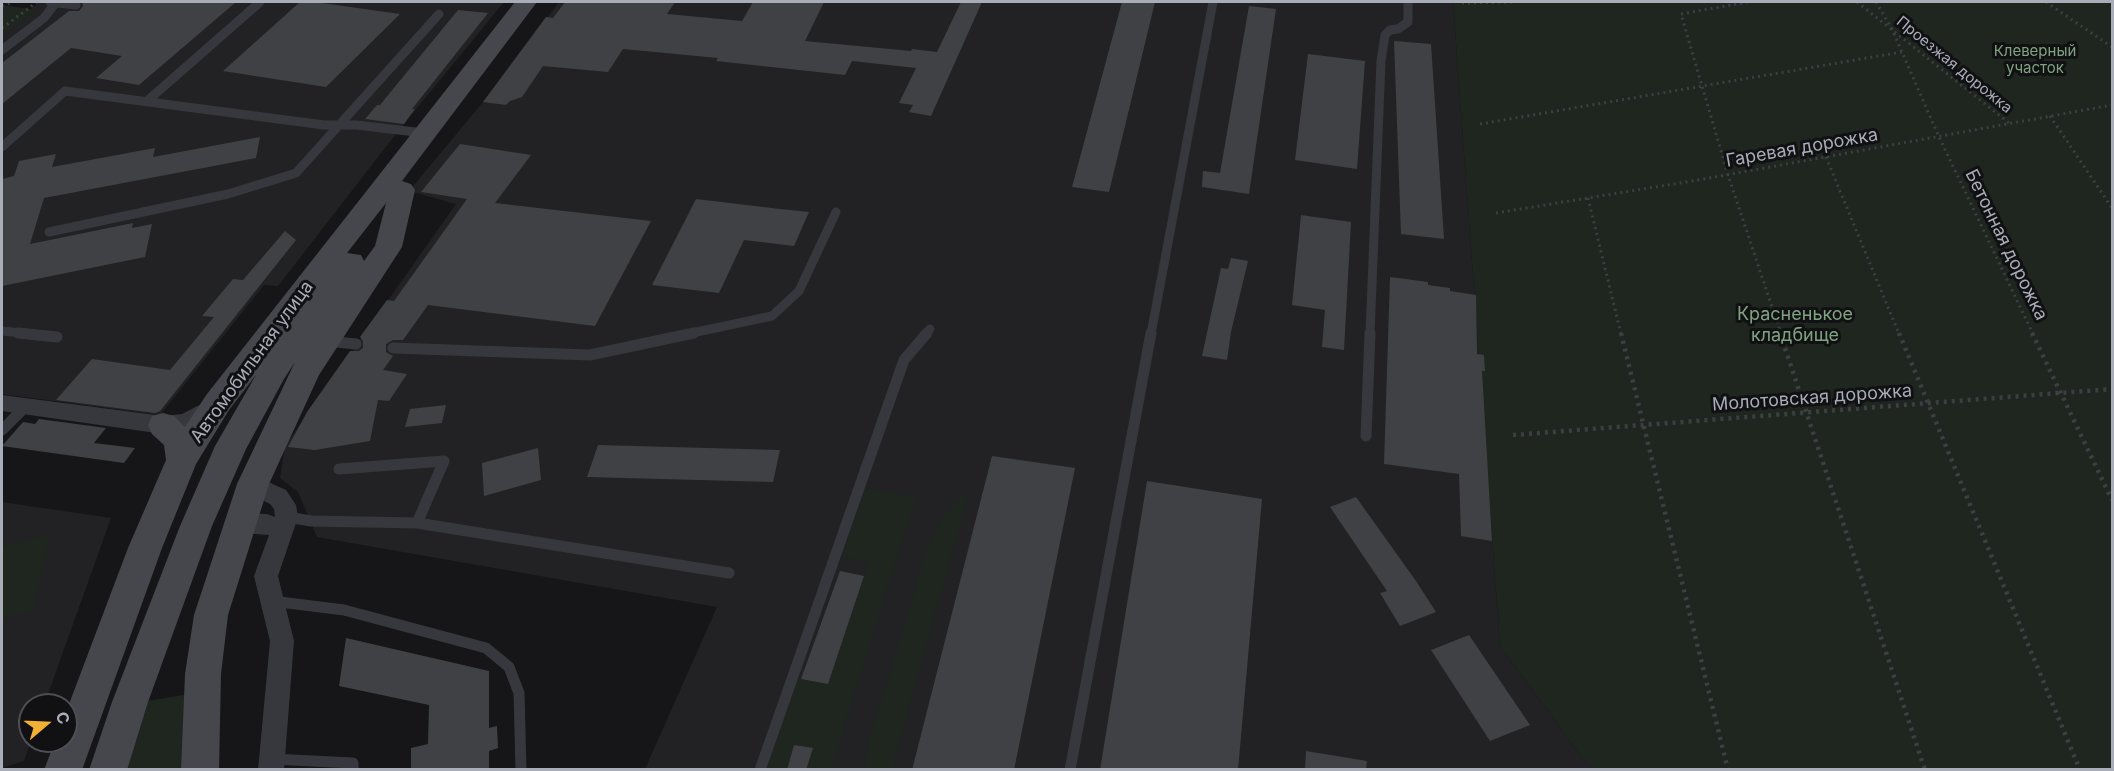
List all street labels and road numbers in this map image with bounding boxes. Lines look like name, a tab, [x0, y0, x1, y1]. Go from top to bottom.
street label: Проезжая дорожка	[1893, 13, 2015, 117]
street label: Гаревая дорожка	[1724, 124, 1880, 172]
street label: Бетонная дорожка	[1960, 166, 2052, 324]
street label: Автомобильная улица	[186, 277, 318, 447]
street label: Молотовская дорожка	[1711, 380, 1913, 416]

